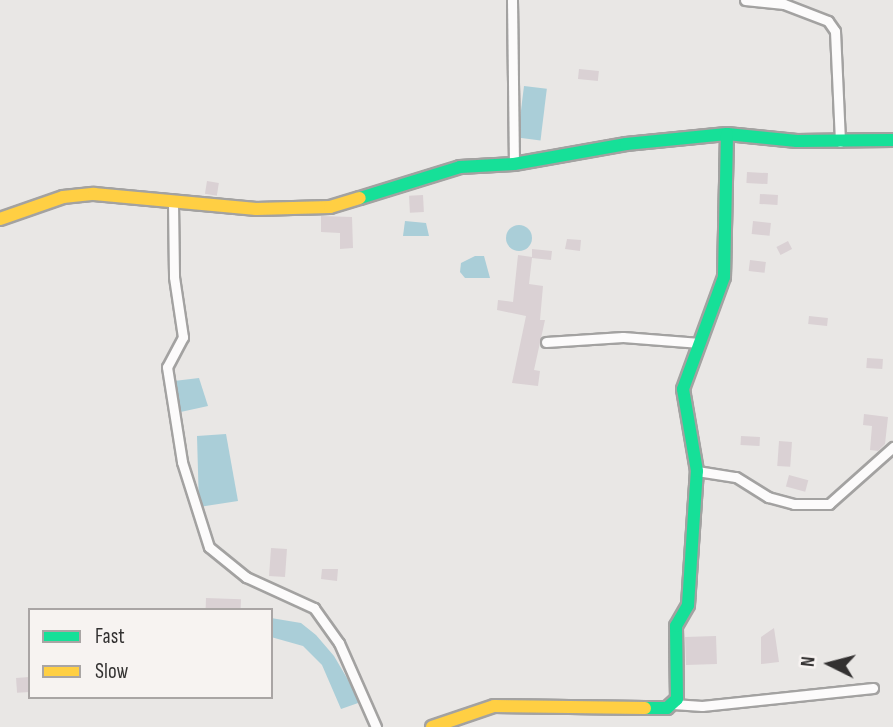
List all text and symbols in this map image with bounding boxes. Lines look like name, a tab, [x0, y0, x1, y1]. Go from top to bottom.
legend	[28, 608, 273, 699]
text: Fast	[95, 624, 125, 649]
north arrow	[795, 629, 865, 699]
text: N	[797, 656, 821, 668]
text: Slow	[95, 659, 128, 684]

